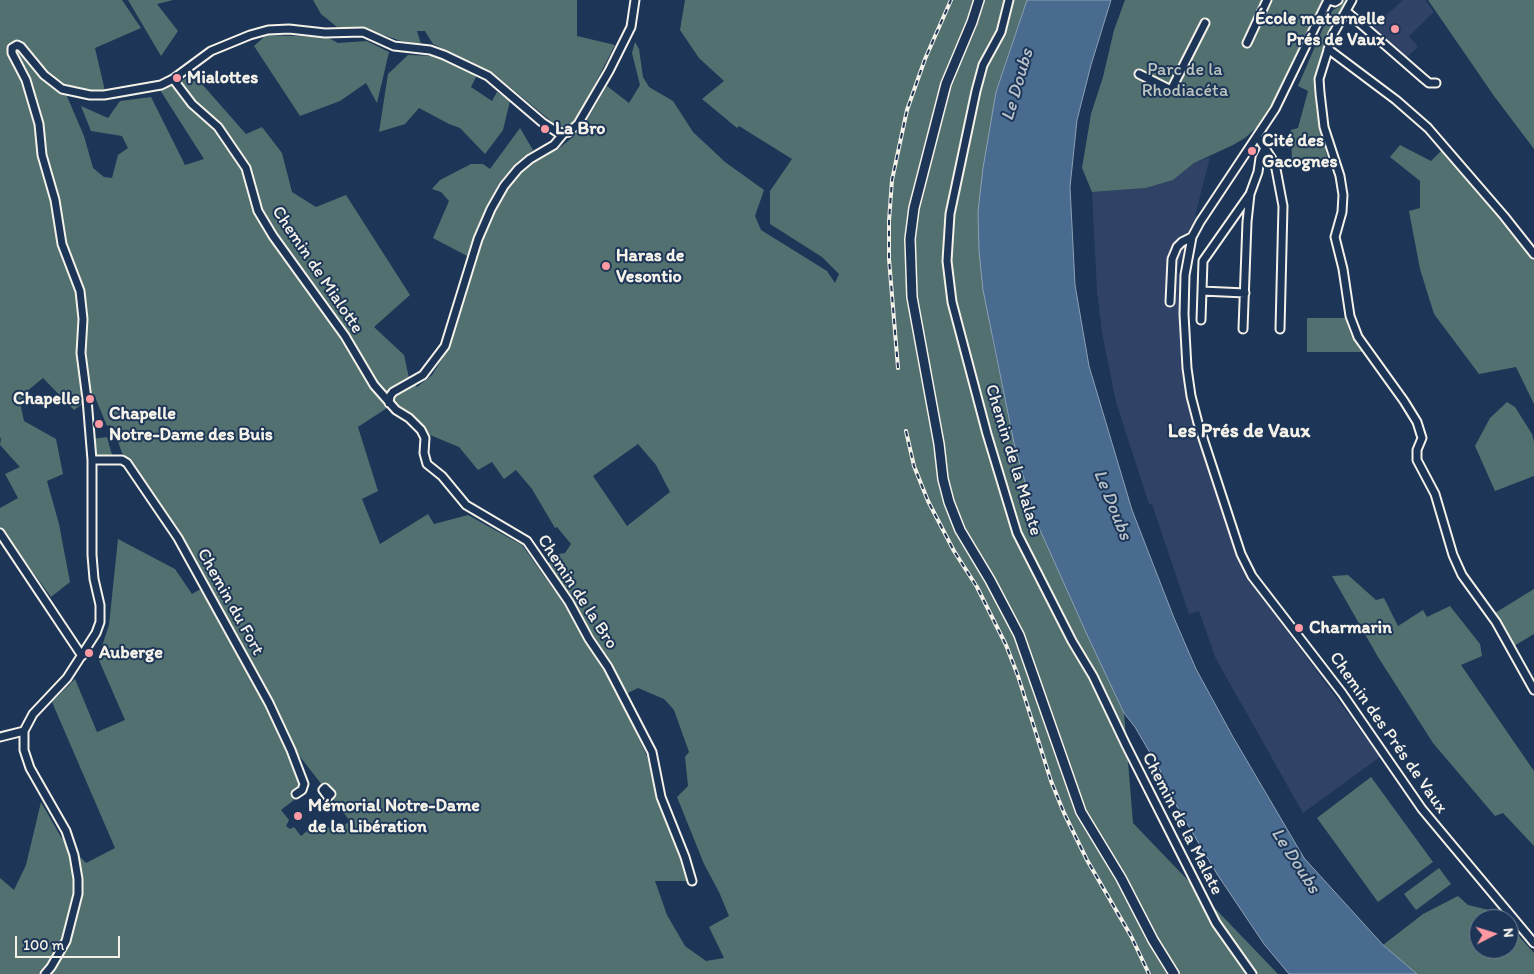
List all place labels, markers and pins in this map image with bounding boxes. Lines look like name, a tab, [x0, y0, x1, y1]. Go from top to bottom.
place label: École maternelle Prés de Vaux	[1255, 8, 1385, 50]
marker: École maternelle Prés de Vaux	[1389, 23, 1401, 35]
place label: Mialottes	[187, 67, 258, 89]
marker: Mialottes	[171, 72, 183, 84]
place label: La Bro	[555, 118, 606, 140]
marker: La Bro	[539, 123, 551, 135]
place label: Cité des Gacognes	[1262, 130, 1337, 172]
marker: Cité des Gacognes	[1246, 145, 1258, 157]
place label: Haras de Vesontio	[616, 245, 684, 288]
marker: Haras de Vesontio	[600, 260, 612, 272]
place label: Chapelle	[13, 388, 80, 410]
marker: Chapelle	[84, 393, 96, 405]
place label: Chapelle Notre-Dame des Buis	[109, 403, 273, 446]
marker: Chapelle Notre-Dame des Buis	[93, 418, 105, 430]
place label: Charmarin	[1309, 617, 1392, 639]
marker: Charmarin	[1293, 622, 1305, 634]
place label: Auberge	[99, 642, 163, 664]
marker: Auberge	[83, 647, 95, 659]
place label: Mémorial Notre-Dame de la Libération	[308, 795, 480, 838]
marker: Mémorial Notre-Dame de la Libération	[292, 810, 304, 822]

